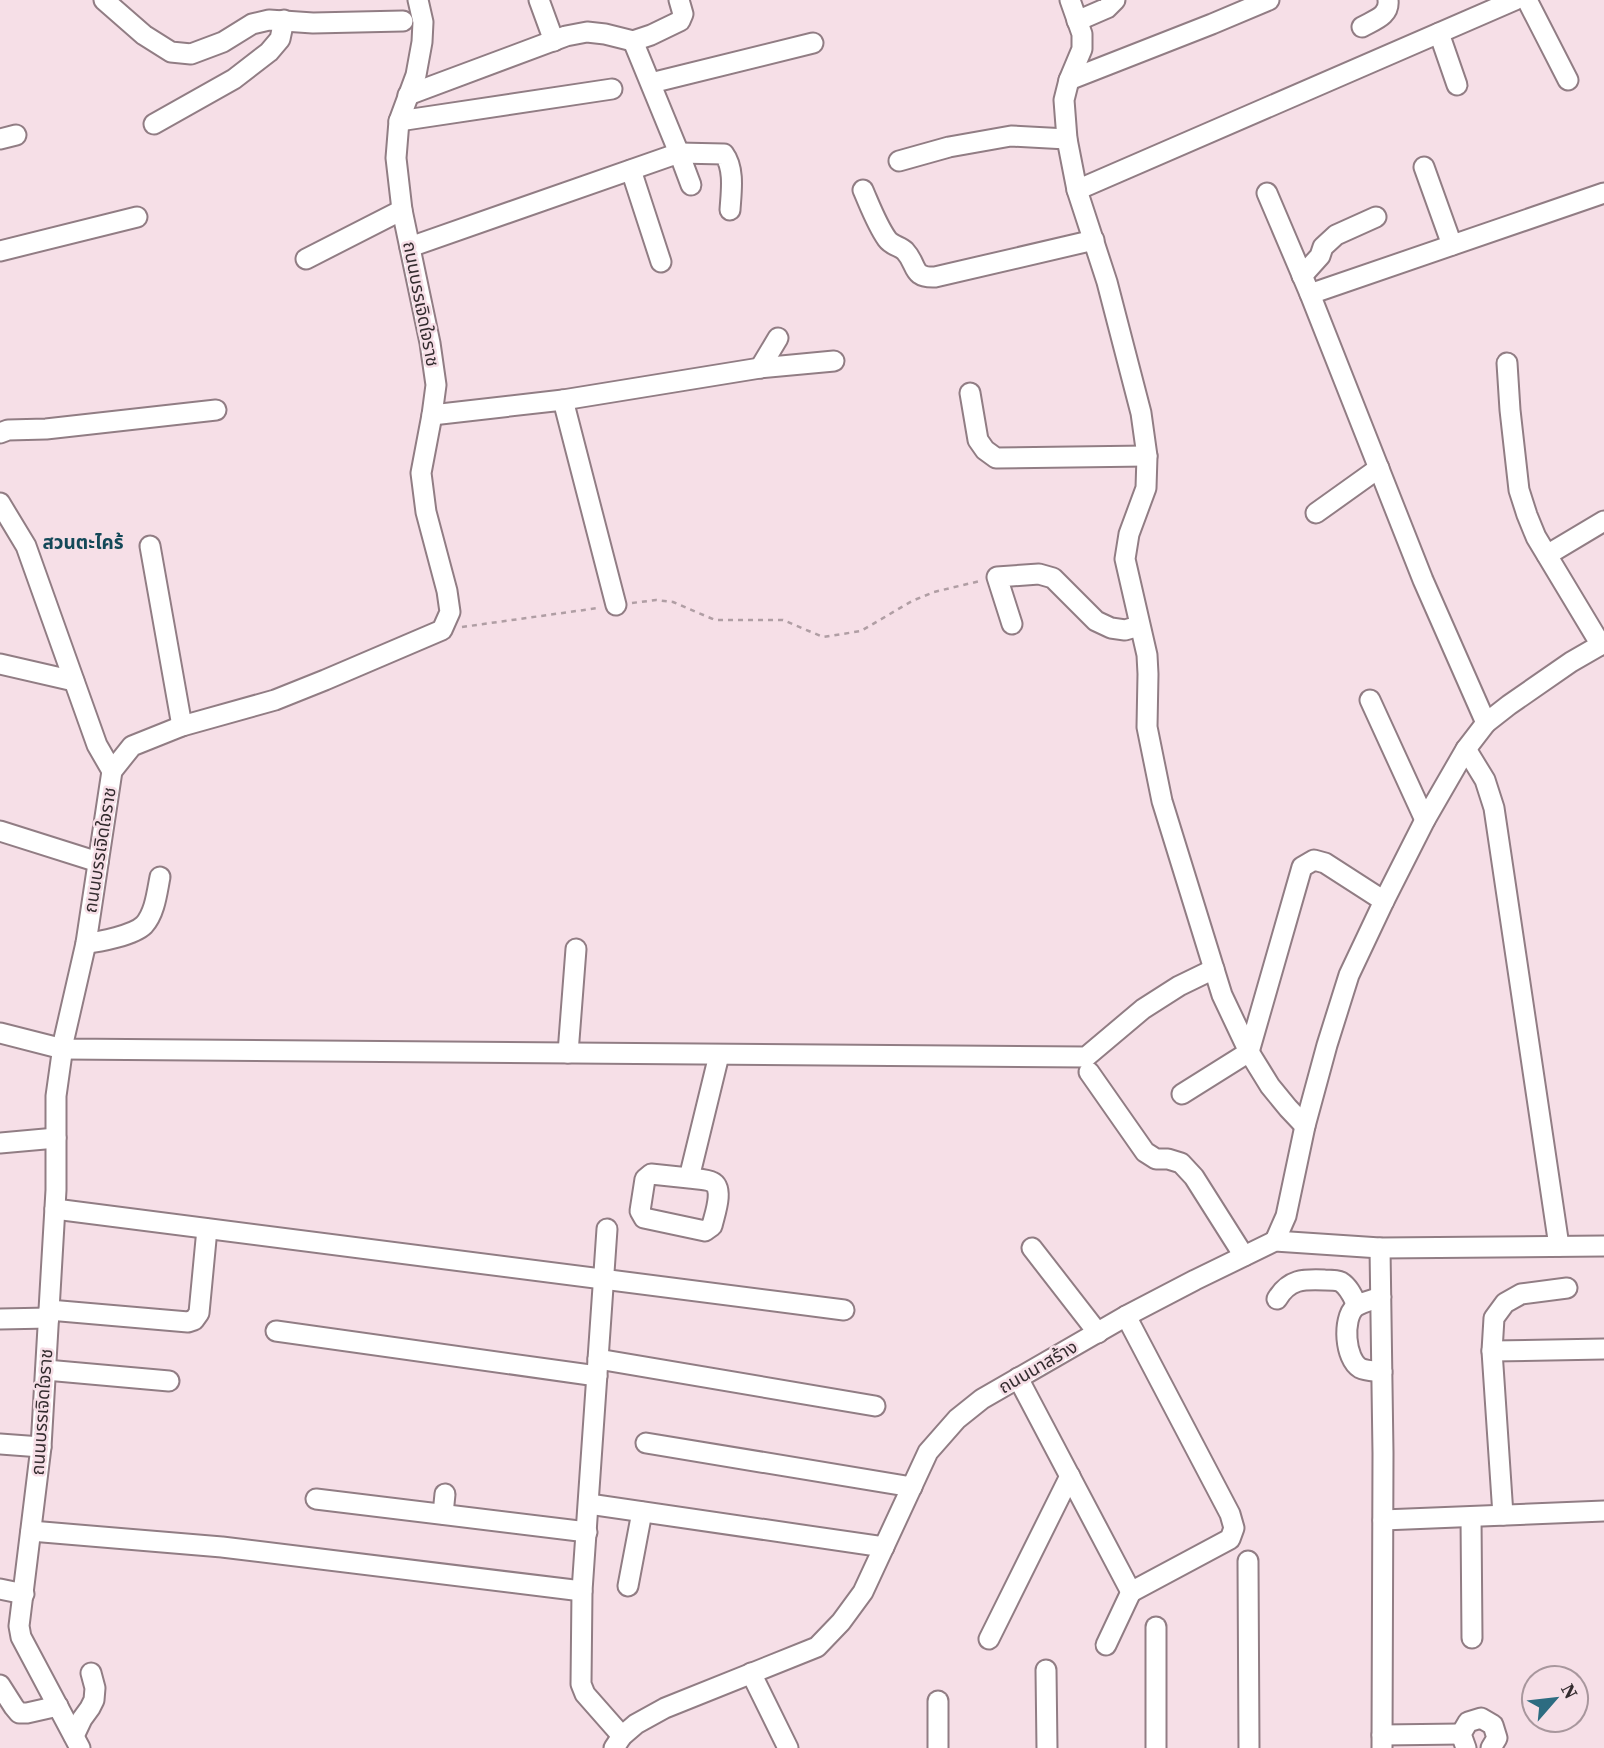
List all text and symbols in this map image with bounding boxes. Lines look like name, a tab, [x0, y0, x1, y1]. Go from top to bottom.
street label: ถนนบรรเจิดใจราช	[397, 239, 446, 369]
district label: สวนตะไคร้	[42, 529, 124, 555]
street label: ถนนบรรเจิดใจราช	[77, 785, 122, 915]
street label: ถนนนาสร้าง	[994, 1334, 1082, 1399]
street label: ถนนบรรเจิดใจราช	[25, 1348, 58, 1476]
north arrow	[1520, 1664, 1590, 1734]
text: N	[1555, 1679, 1585, 1703]

